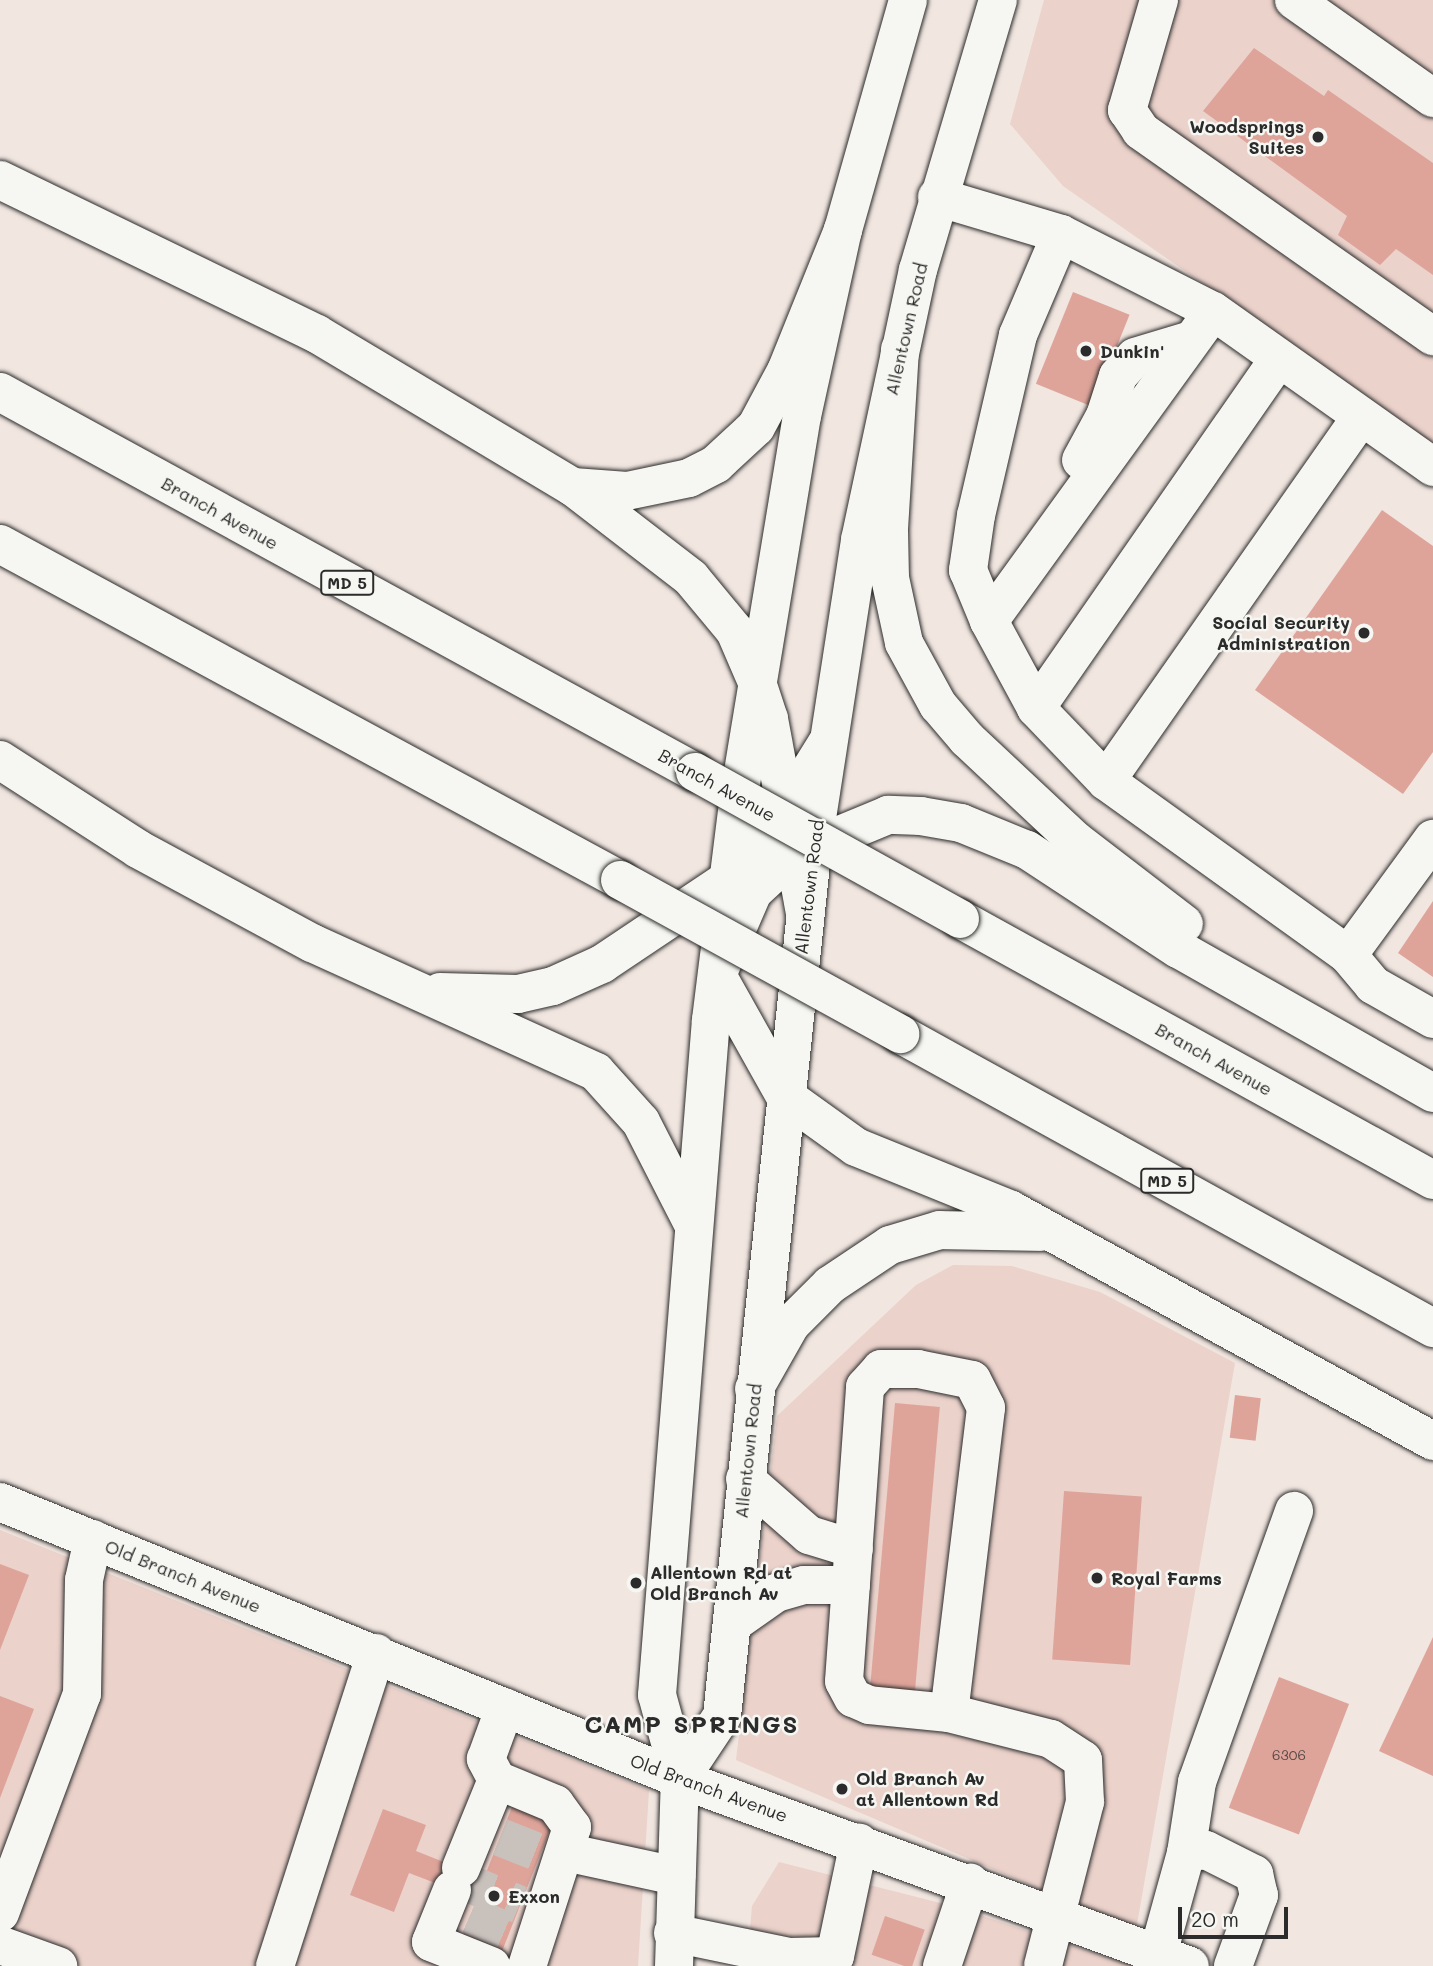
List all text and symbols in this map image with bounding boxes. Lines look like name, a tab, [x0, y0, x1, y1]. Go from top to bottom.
place label: Woodsprings Suites	[1189, 116, 1304, 158]
marker: Woodsprings Suites	[1310, 129, 1326, 145]
street label: Allentown Road	[880, 260, 932, 398]
place label: Dunkin'	[1100, 340, 1164, 362]
marker: Dunkin'	[1078, 343, 1094, 359]
street label: Branch Avenue	[158, 472, 282, 554]
road number: MD 5	[319, 570, 375, 596]
place label: Social Security Administration	[1212, 612, 1350, 654]
marker: Social Security Administration	[1356, 625, 1372, 641]
street label: Branch Avenue	[655, 744, 779, 826]
street label: Allentown Road	[790, 818, 828, 956]
street label: Branch Avenue	[1152, 1018, 1276, 1100]
road number: MD 5	[1139, 1168, 1195, 1194]
street label: Allentown Road	[730, 1382, 766, 1520]
street label: Old Branch Avenue	[102, 1535, 264, 1617]
place label: Allentown Rd at Old Branch Av	[650, 1562, 792, 1604]
place label: Royal Farms	[1111, 1567, 1222, 1589]
marker: Royal Farms	[1089, 1570, 1105, 1586]
marker: Allentown Rd at Old Branch Av	[628, 1575, 644, 1591]
district label: CAMP SPRINGS	[586, 1710, 798, 1738]
house number: 6306	[1272, 1747, 1306, 1763]
street label: Old Branch Avenue	[627, 1749, 791, 1827]
place label: Old Branch Av at Allentown Rd	[856, 1768, 998, 1810]
marker: Old Branch Av at Allentown Rd	[834, 1781, 850, 1797]
place label: Exxon	[508, 1885, 560, 1907]
marker: Exxon	[486, 1888, 502, 1904]
scale bar	[1181, 1892, 1291, 1936]
text: 20 m	[1191, 1905, 1239, 1932]

